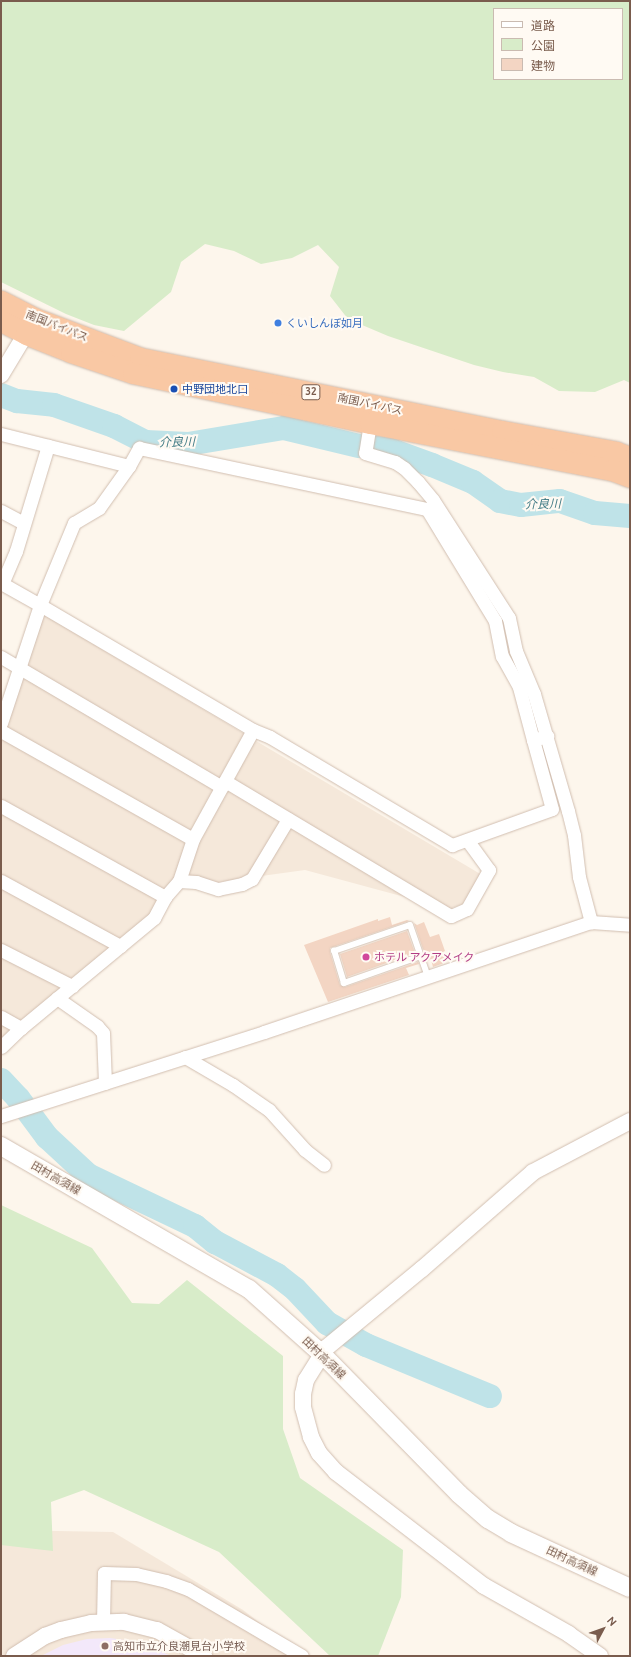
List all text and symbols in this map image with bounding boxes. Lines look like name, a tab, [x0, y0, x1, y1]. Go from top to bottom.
legend	[493, 8, 623, 80]
text: 道路	[531, 19, 555, 32]
text: 公園	[531, 39, 555, 52]
text: 建物	[531, 59, 555, 72]
street label: 南国バイパス	[24, 308, 90, 344]
place label: くいしんぼ如月	[286, 316, 363, 330]
marker: くいしんぼ如月	[273, 318, 283, 328]
place label: 中野団地北口	[182, 382, 248, 396]
marker: 中野団地北口	[169, 384, 179, 394]
road number: 32	[301, 384, 321, 400]
street label: 南国バイパス	[336, 391, 404, 417]
water label: 介良川	[159, 434, 195, 450]
water label: 介良川	[525, 496, 561, 512]
place label: ホテル アクアメイク	[374, 950, 476, 964]
marker: ホテル アクアメイク	[361, 952, 371, 962]
street label: 田村高須線	[29, 1159, 83, 1197]
street label: 田村高須線	[300, 1334, 348, 1382]
street label: 田村高須線	[544, 1543, 600, 1579]
north arrow	[583, 1609, 623, 1649]
text: N	[605, 1614, 619, 1628]
place label: 高知市立介良潮見台小学校	[113, 1639, 245, 1653]
marker: 高知市立介良潮見台小学校	[100, 1641, 110, 1651]

